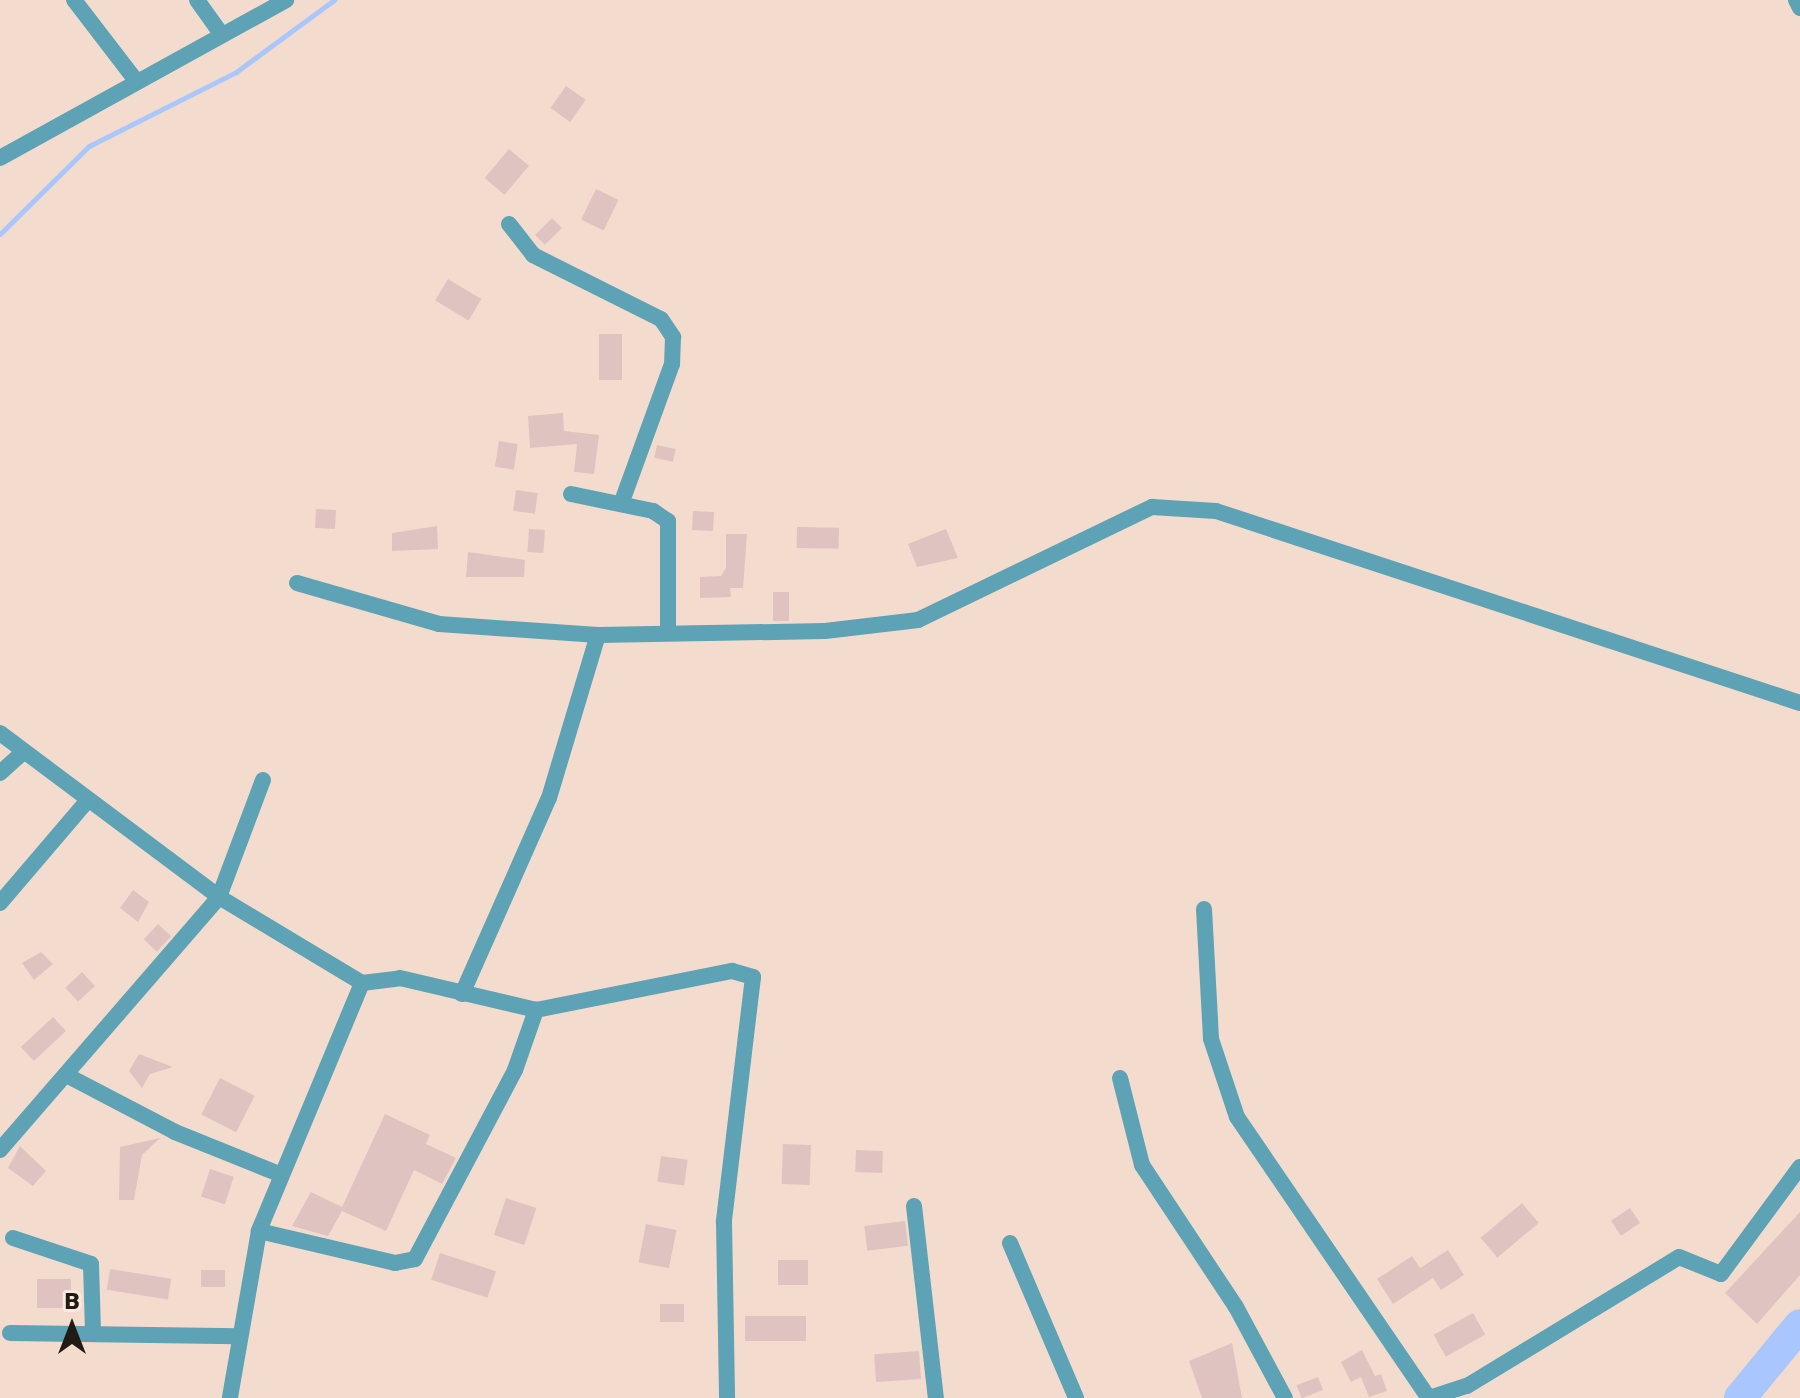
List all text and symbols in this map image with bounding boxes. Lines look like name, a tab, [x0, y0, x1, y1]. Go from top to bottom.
north arrow	[32, 1286, 112, 1366]
text: B	[64, 1288, 80, 1315]

